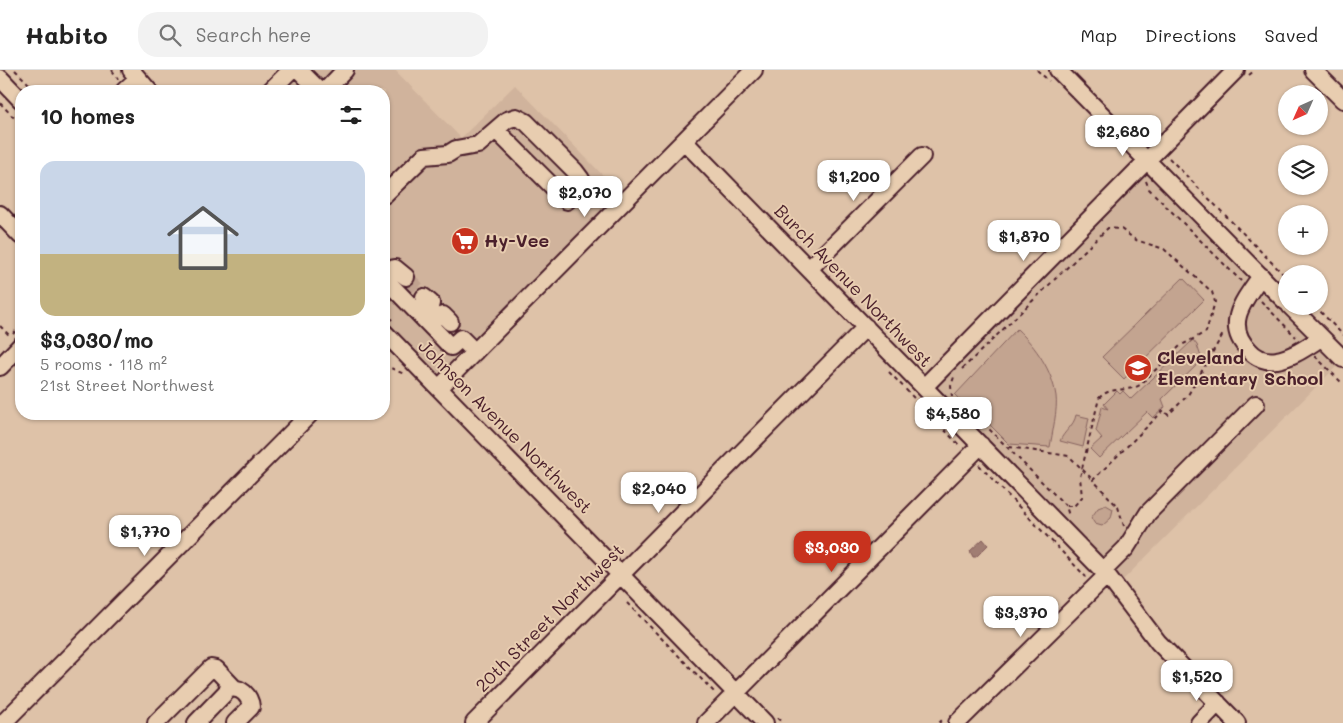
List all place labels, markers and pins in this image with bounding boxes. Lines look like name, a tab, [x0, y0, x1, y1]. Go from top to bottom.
pin: $2,680	[1082, 114, 1164, 157]
pin: $1,200	[813, 160, 895, 202]
pin: $2,070	[544, 176, 626, 218]
pin: $1,870	[983, 220, 1065, 262]
supermarket icon: Hy-Vee	[450, 226, 480, 256]
place label: Hy-Vee	[484, 228, 549, 252]
place label: Cleveland Elementary School	[1157, 345, 1323, 390]
school or university icon: Cleveland Elementary School	[1123, 353, 1153, 383]
pin: $4,580	[912, 396, 994, 439]
pin: $2,040	[618, 472, 700, 514]
pin: $1,770	[104, 514, 186, 557]
pin: $3,030	[791, 530, 873, 573]
pin: $3,370	[980, 596, 1062, 638]
pin: $1,520	[1156, 660, 1238, 702]

